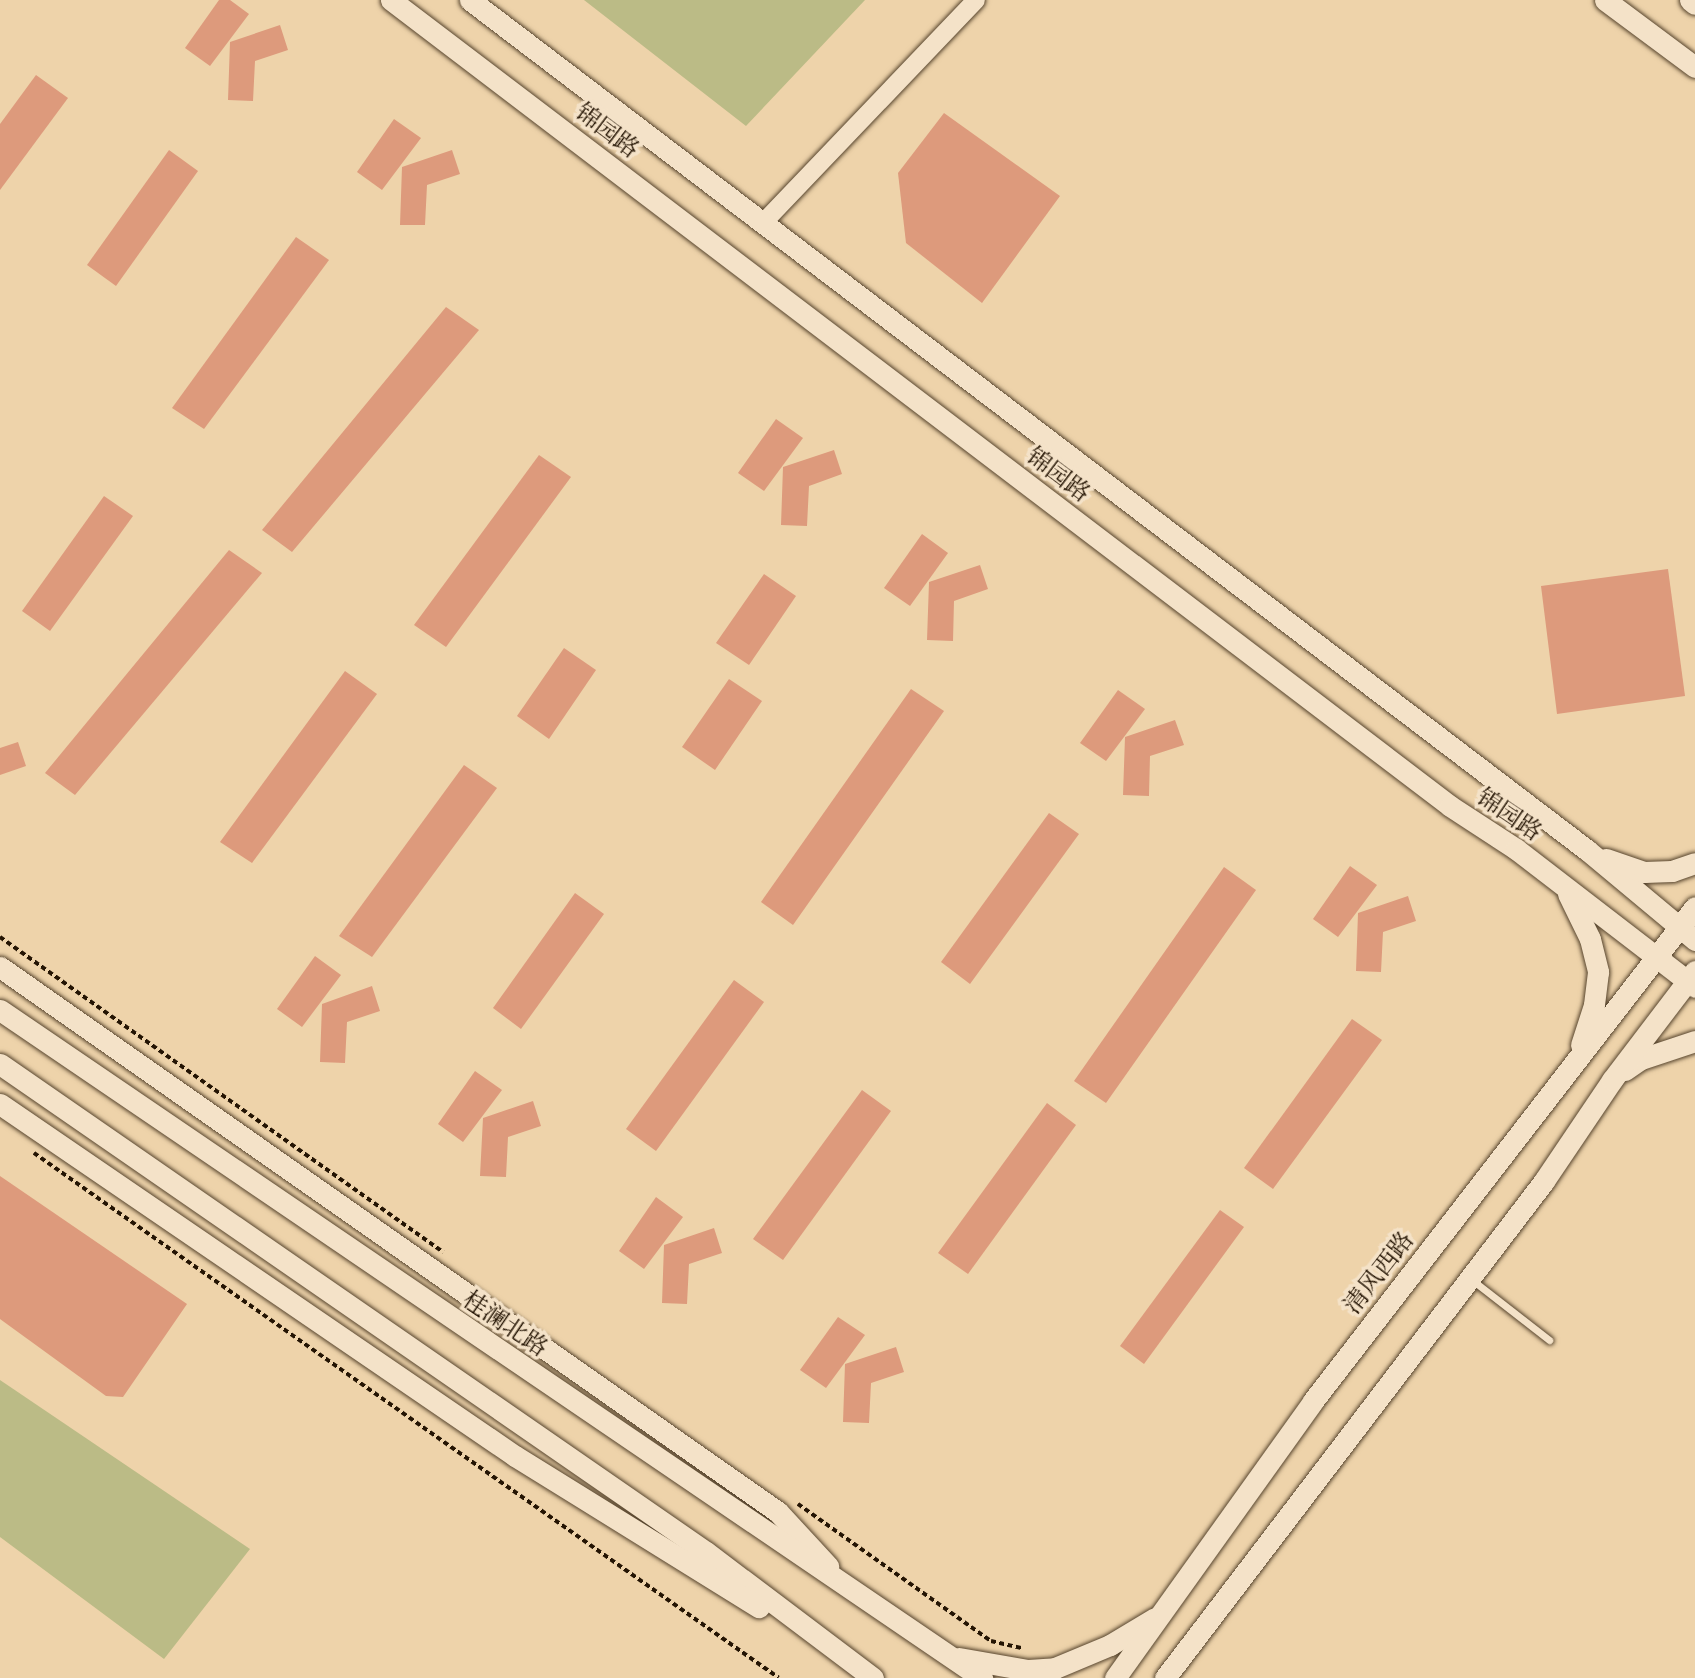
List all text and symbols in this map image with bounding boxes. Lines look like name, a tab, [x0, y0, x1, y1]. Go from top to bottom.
street label: 锦园路	[570, 98, 644, 164]
street label: 锦园路	[1021, 442, 1095, 508]
street label: 锦园路	[1471, 783, 1547, 847]
street label: 清风西路	[1338, 1226, 1420, 1320]
street label: 桂澜北路	[457, 1285, 553, 1363]

